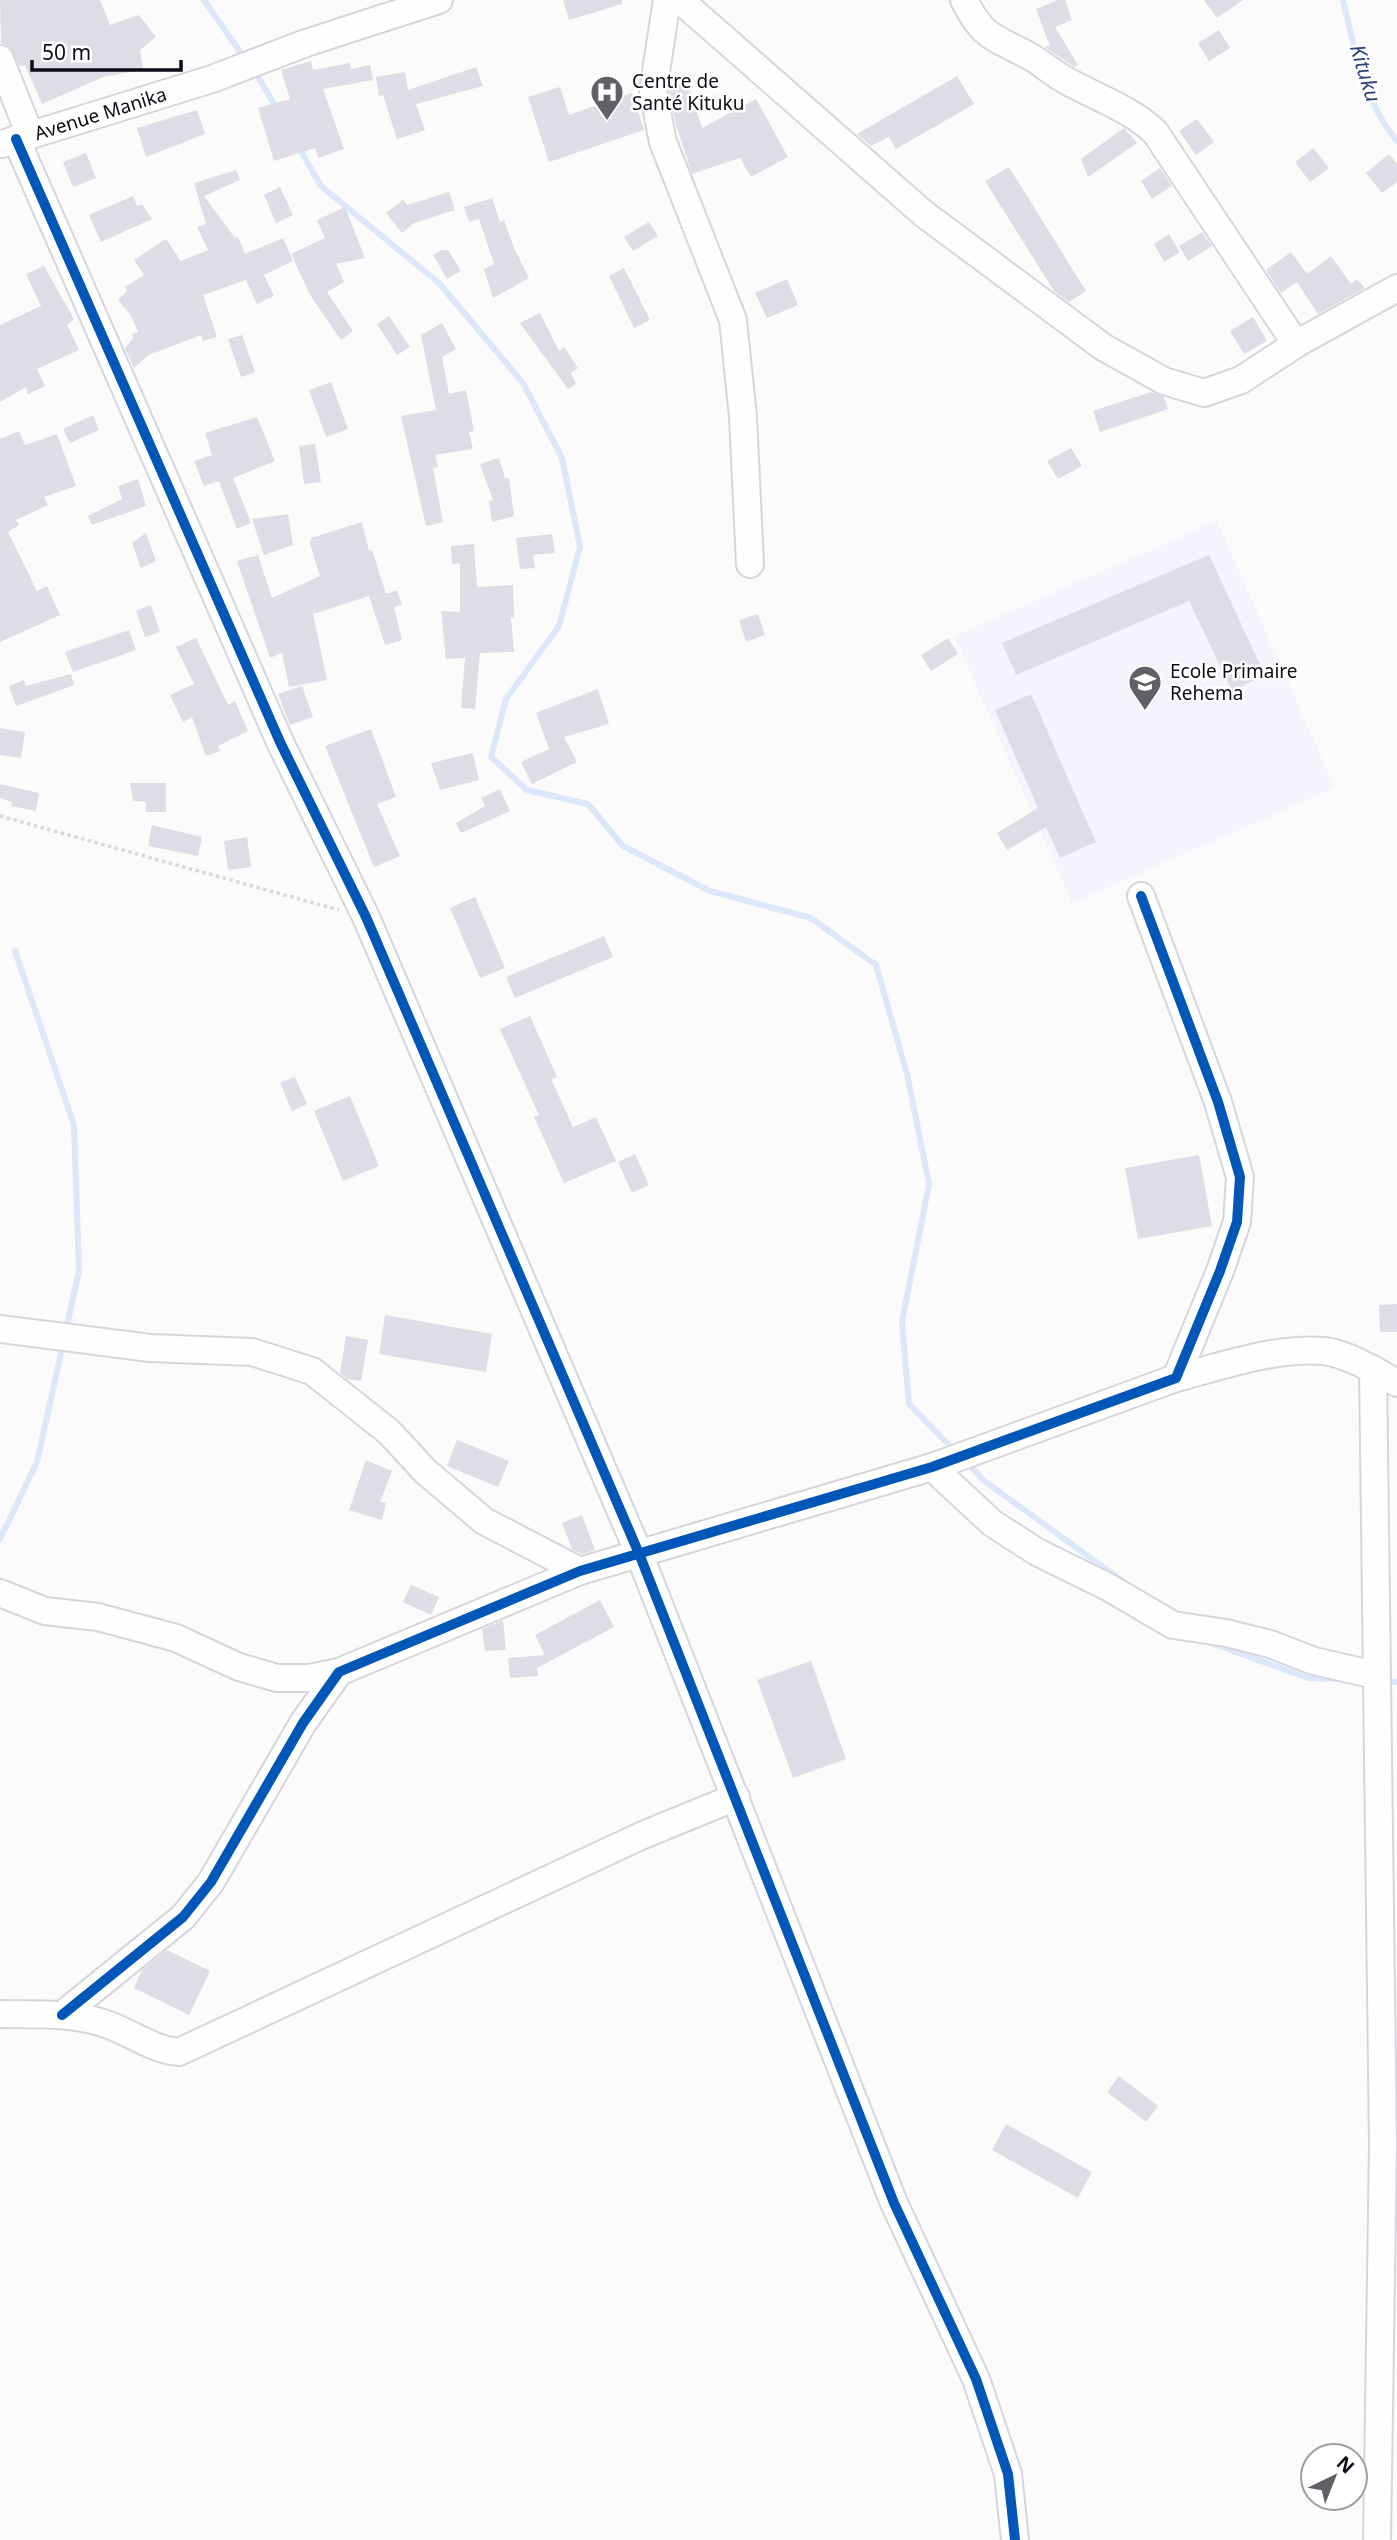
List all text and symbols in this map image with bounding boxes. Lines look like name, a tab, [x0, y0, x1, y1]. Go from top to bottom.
scale bar	[32, 28, 180, 72]
text: 50 m	[42, 38, 91, 66]
water label: Kituku	[1344, 41, 1388, 105]
place label: Centre de Santé Kituku	[632, 68, 745, 116]
hospital icon: Centre de Santé Kituku	[588, 73, 626, 122]
street label: Avenue Manika	[31, 81, 170, 146]
place label: Ecole Primaire Rehema	[1170, 658, 1298, 706]
school or university icon: Ecole Primaire Rehema	[1126, 663, 1164, 712]
north arrow	[1299, 2442, 1369, 2512]
text: N	[1331, 2450, 1360, 2479]

